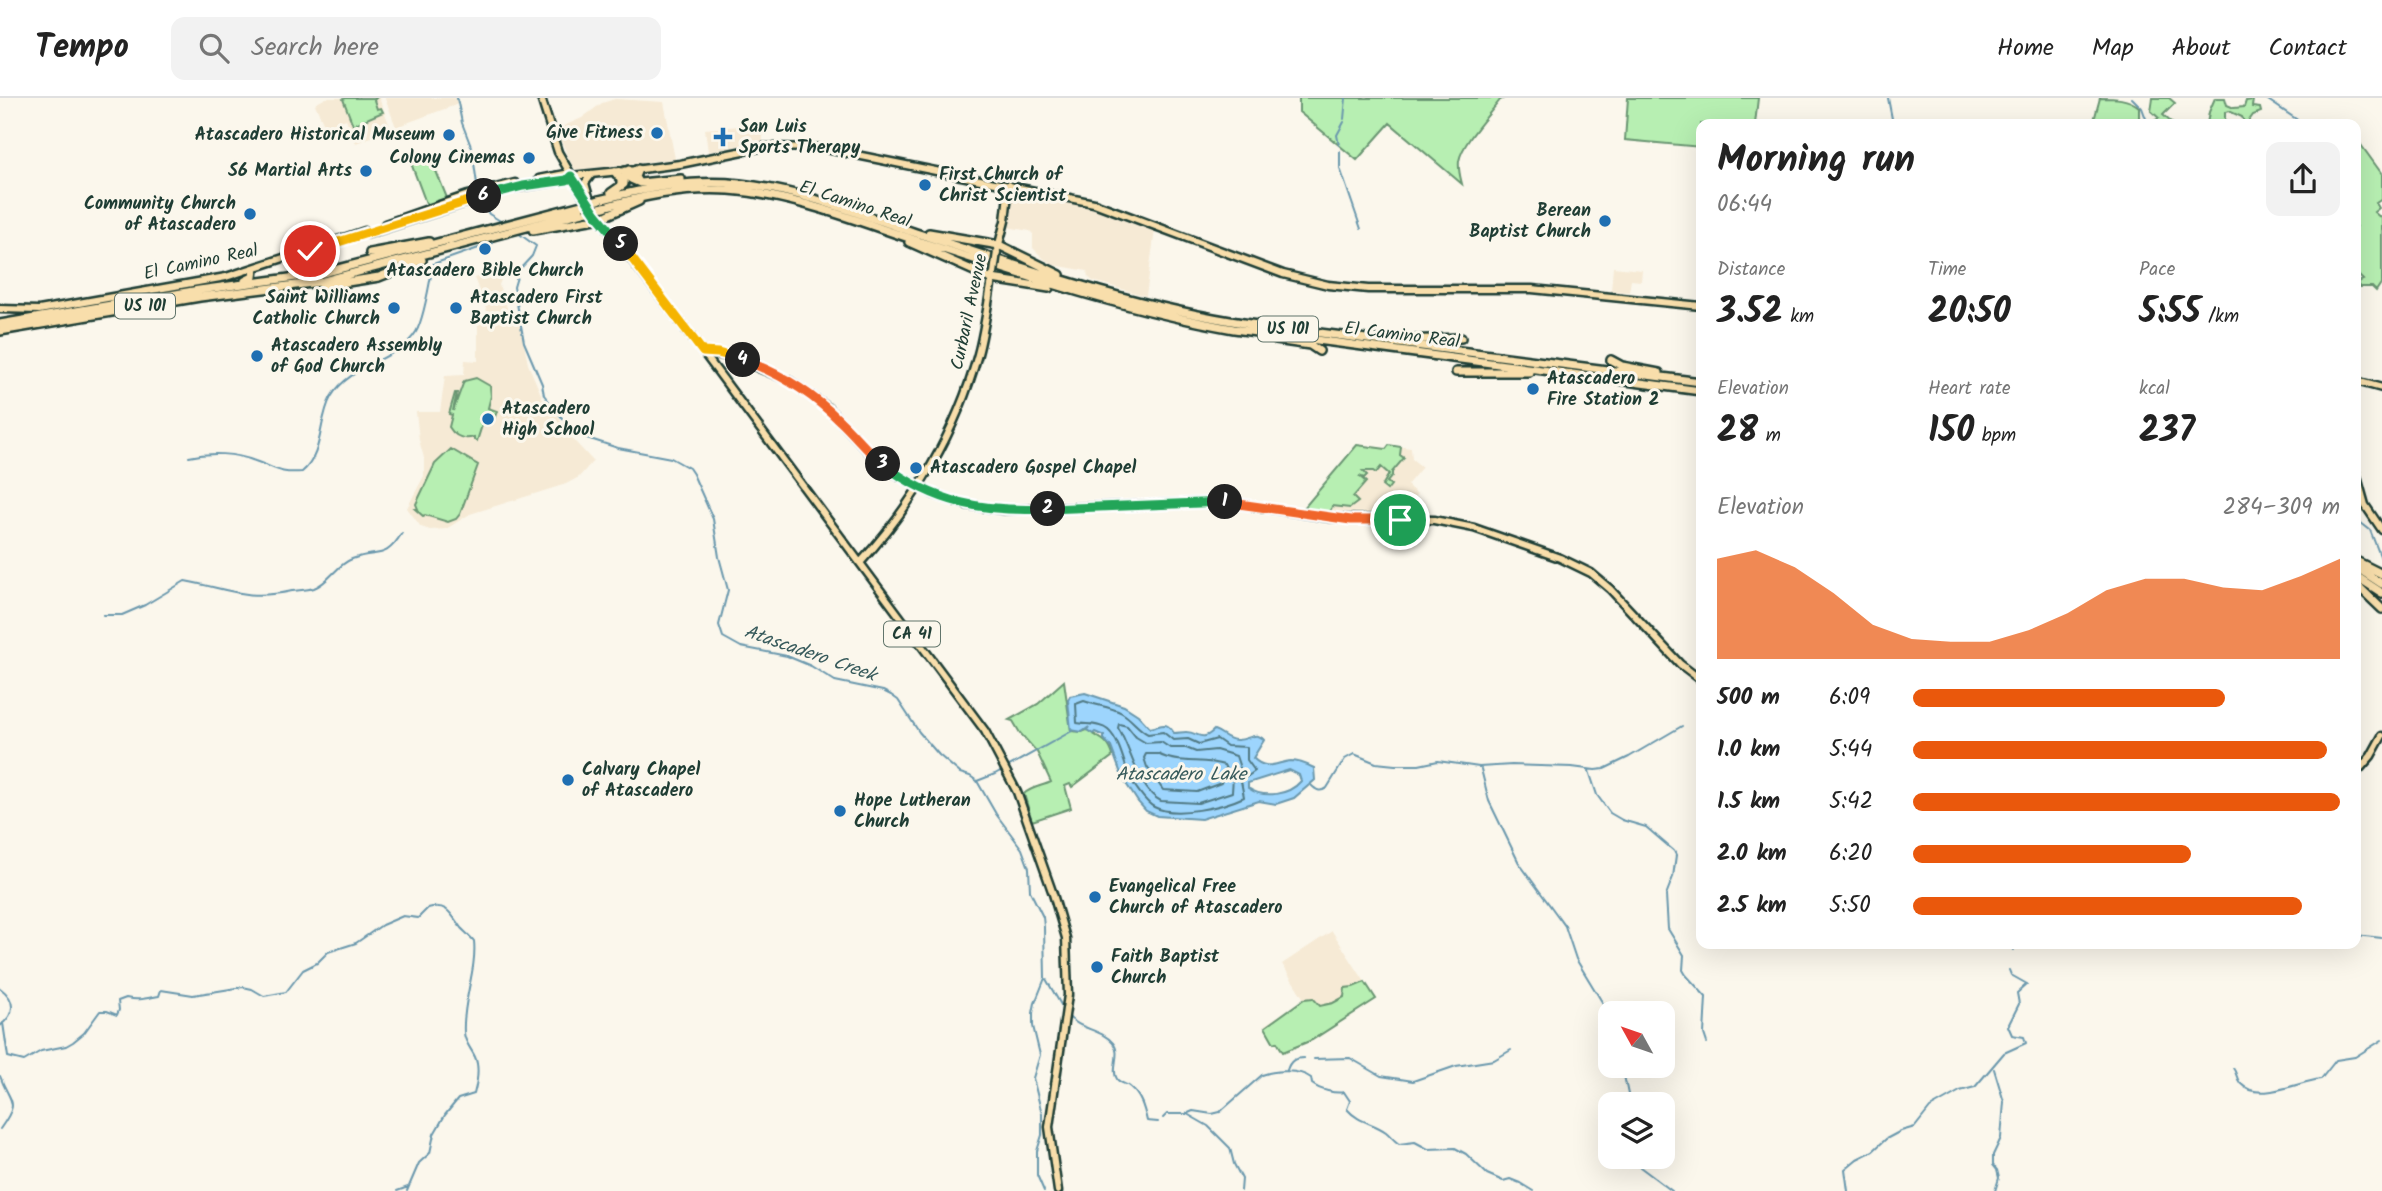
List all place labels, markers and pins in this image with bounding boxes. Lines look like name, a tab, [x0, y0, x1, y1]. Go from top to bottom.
place label: San Luis Sports Therapy	[739, 113, 861, 163]
place label: Give Fitness	[546, 119, 644, 148]
place label: Atascadero Historical Museum	[195, 121, 435, 150]
marker: Give Fitness	[649, 125, 665, 141]
marker: Atascadero Historical Museum	[441, 127, 457, 143]
marker: San Luis Sports Therapy	[713, 127, 733, 147]
place label: Colony Cinemas	[390, 144, 516, 173]
marker: Colony Cinemas	[521, 150, 537, 166]
place label: S6 Martial Arts	[228, 157, 353, 186]
place label: First Church of Christ Scientist	[939, 161, 1067, 211]
marker: S6 Martial Arts	[358, 163, 374, 179]
marker: First Church of Christ Scientist	[917, 177, 933, 193]
pin: 6	[466, 178, 502, 214]
place label: Community Church of Atascadero	[84, 190, 236, 240]
place label: Berean Baptist Church	[1469, 197, 1591, 247]
marker: Community Church of Atascadero	[242, 206, 258, 222]
marker: Berean Baptist Church	[1597, 213, 1613, 229]
pin	[280, 221, 340, 281]
pin: 5	[604, 226, 638, 262]
marker: Atascadero Bible Church	[477, 241, 493, 257]
place label: Atascadero Bible Church	[386, 257, 584, 286]
place label: Saint Williams Catholic Church	[253, 284, 381, 334]
place label: Atascadero First Baptist Church	[470, 284, 604, 334]
marker: Saint Williams Catholic Church	[386, 300, 402, 316]
marker: Atascadero First Baptist Church	[448, 300, 464, 316]
place label: Atascadero Assembly of God Church	[271, 332, 443, 382]
pin: 4	[726, 342, 760, 378]
marker: Atascadero Assembly of God Church	[249, 348, 265, 364]
place label: Atascadero Fire Station 2	[1547, 365, 1659, 415]
marker: Atascadero Fire Station 2	[1525, 381, 1541, 397]
place label: Atascadero High School	[502, 395, 594, 445]
marker: Atascadero High School	[480, 411, 496, 427]
pin: 3	[866, 446, 900, 482]
place label: Atascadero Gospel Chapel	[930, 454, 1137, 483]
marker: Atascadero Gospel Chapel	[908, 460, 924, 476]
pin: 1	[1208, 484, 1242, 520]
pin	[1370, 490, 1430, 550]
pin: 2	[1030, 492, 1066, 526]
place label: Calvary Chapel of Atascadero	[582, 756, 701, 806]
marker: Calvary Chapel of Atascadero	[560, 772, 576, 788]
place label: Hope Lutheran Church	[854, 787, 971, 837]
marker: Hope Lutheran Church	[832, 803, 848, 819]
place label: Evangelical Free Church of Atascadero	[1109, 873, 1283, 923]
marker: Evangelical Free Church of Atascadero	[1087, 889, 1103, 905]
place label: Faith Baptist Church	[1111, 943, 1220, 993]
marker: Faith Baptist Church	[1089, 959, 1105, 975]

